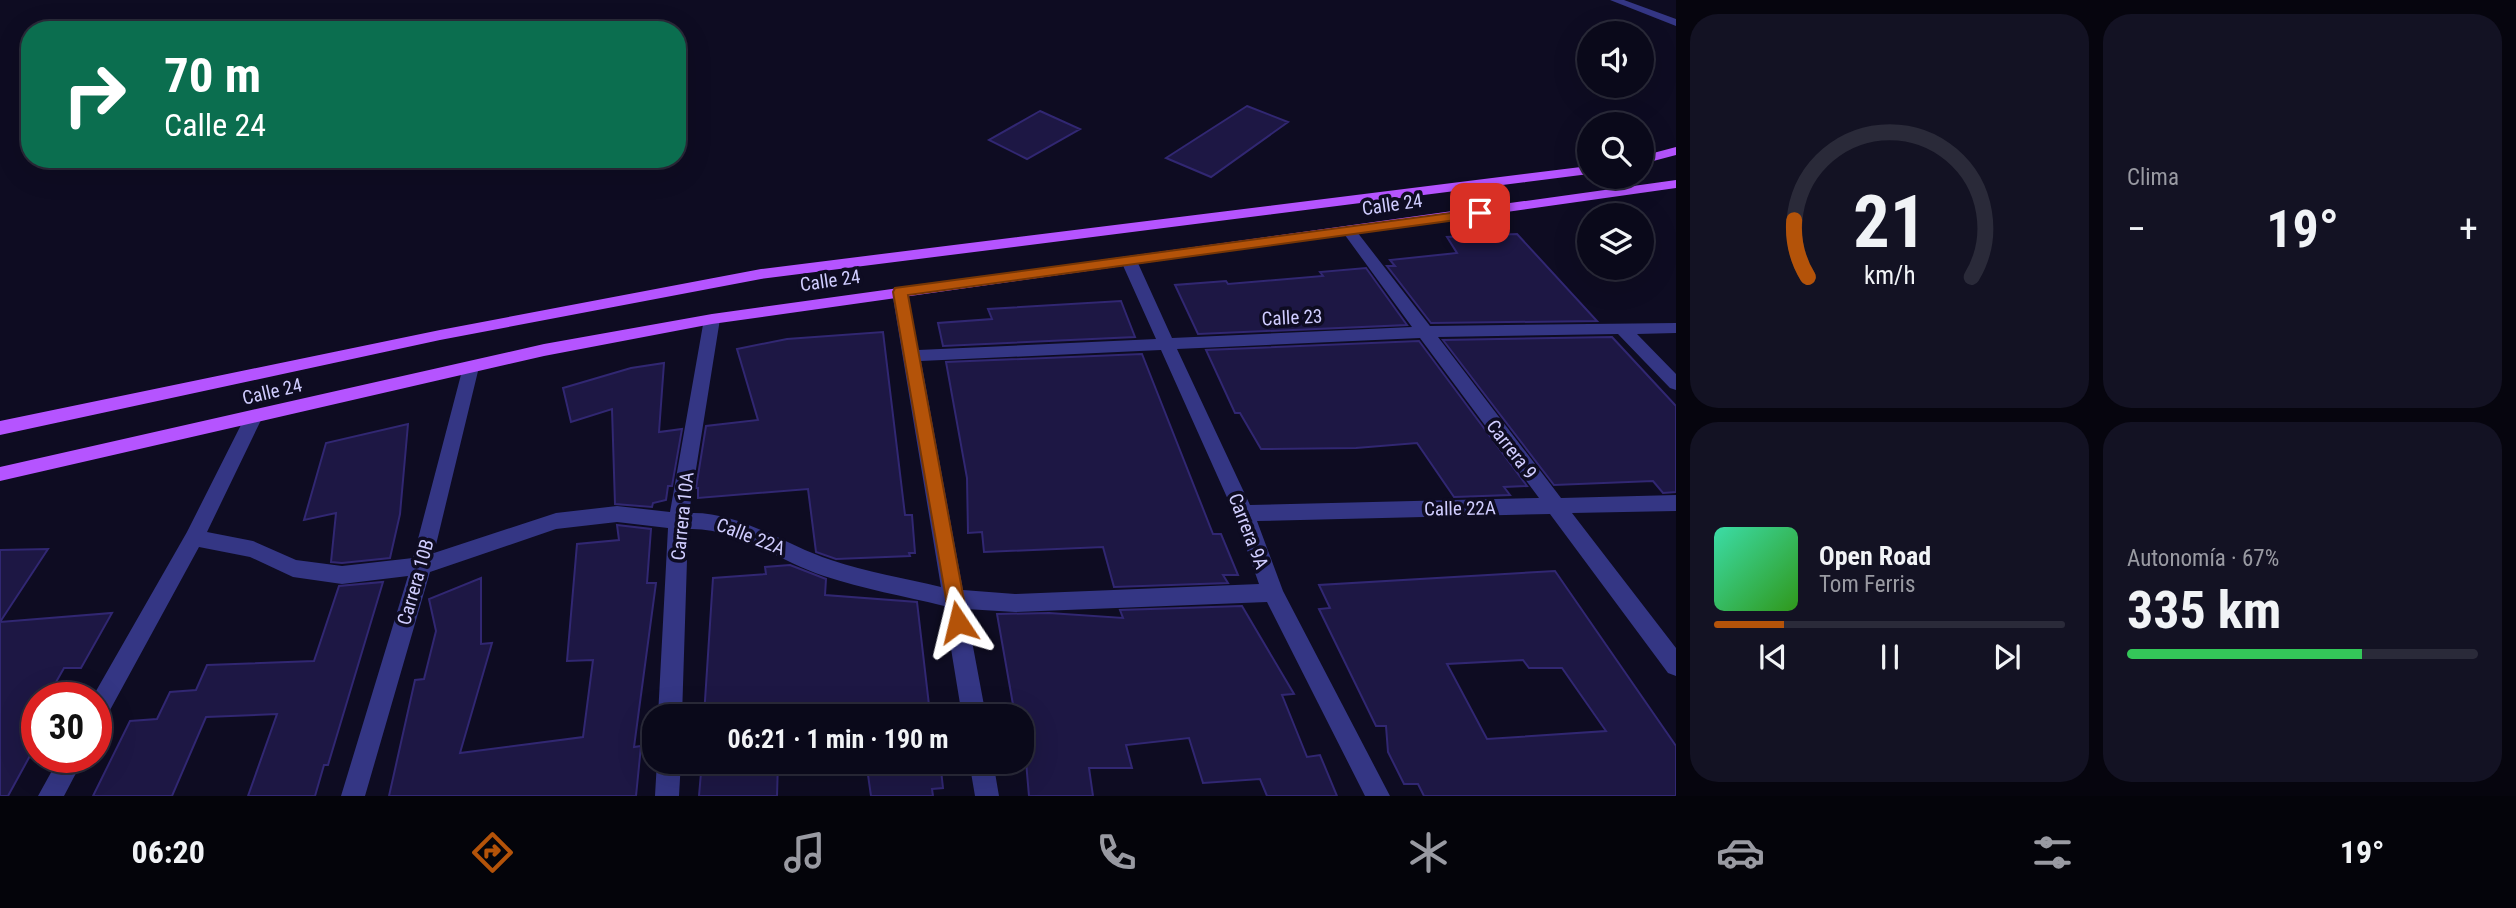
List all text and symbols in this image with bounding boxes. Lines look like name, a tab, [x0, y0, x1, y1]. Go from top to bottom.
map controls	[1577, 21, 1654, 280]
button: sound	[1577, 21, 1654, 98]
text: 70 m	[164, 47, 261, 104]
icon: right	[49, 49, 140, 140]
text: Calle 24	[164, 106, 266, 144]
button: search	[1577, 112, 1654, 189]
text: Clima	[2127, 164, 2179, 191]
text: 21	[1853, 179, 1926, 265]
pin	[1450, 183, 1510, 243]
street label: Calle 24	[1360, 189, 1424, 220]
icon: arrive	[1461, 194, 1499, 232]
text: 19°	[2266, 199, 2339, 260]
button: layers	[1577, 203, 1654, 280]
text: −	[2127, 207, 2146, 251]
text: +	[2459, 207, 2478, 251]
text: km/h	[1864, 261, 1915, 290]
street label: Calle 24	[798, 265, 862, 296]
street label: Calle 23	[1261, 304, 1323, 331]
street label: Calle 24	[240, 373, 304, 410]
street label: Carrera 9	[1481, 415, 1542, 483]
street label: Carrera 10A	[666, 471, 699, 561]
street label: Carrera 9A	[1224, 490, 1274, 572]
street label: Calle 22A	[1424, 496, 1496, 521]
street label: Calle 22A	[713, 513, 788, 560]
street label: Carrera 10B	[392, 537, 439, 628]
text: Open Road	[1819, 541, 1931, 571]
text: Autonomía · 67%	[2127, 545, 2279, 572]
text: Tom Ferris	[1819, 571, 1915, 598]
text: 335 km	[2127, 580, 2281, 641]
position arrow	[921, 585, 995, 659]
icon: previous	[1754, 638, 1792, 676]
icon: pause	[1871, 638, 1909, 676]
icon: next	[1988, 638, 2026, 676]
speed limit sign: 30	[21, 682, 112, 773]
text: 06:21 · 1 min · 190 m	[728, 724, 948, 754]
icon: directions	[468, 828, 517, 877]
icon: music	[780, 828, 829, 877]
icon: phone	[1092, 828, 1141, 877]
icon: climate	[1404, 828, 1453, 877]
icon: car	[1716, 828, 1765, 877]
icon: filters	[2028, 828, 2077, 877]
text: 06:20	[131, 833, 205, 871]
text: 19°	[2340, 833, 2384, 871]

